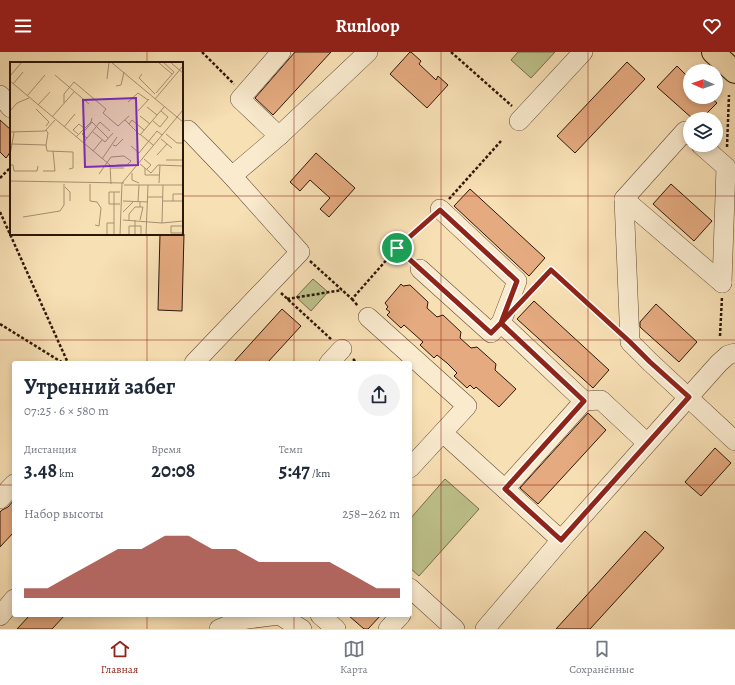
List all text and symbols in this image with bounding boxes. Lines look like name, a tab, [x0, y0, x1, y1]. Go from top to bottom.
text: Runloop	[335, 14, 400, 38]
icon: menu	[12, 15, 34, 37]
icon: heart	[701, 15, 723, 37]
inset map	[10, 62, 183, 235]
north arrow	[683, 64, 723, 104]
map controls	[683, 64, 723, 152]
button: layers	[683, 112, 723, 152]
pin	[380, 231, 414, 265]
icon: arrive	[386, 237, 408, 259]
text: Утренний забег	[24, 372, 175, 402]
button: share	[358, 374, 400, 416]
text: 07:25 · 6 × 580 m	[24, 402, 109, 419]
text: Дистанция	[24, 442, 76, 457]
text: Время	[151, 442, 181, 457]
text: Темп	[279, 442, 303, 457]
text: 3.48	[24, 457, 57, 484]
text: 20:08	[151, 457, 195, 484]
text: 5:47	[279, 457, 310, 484]
text: km	[57, 466, 74, 481]
text: /km	[310, 466, 330, 481]
text: Набор высоты	[24, 505, 104, 522]
text: 258–262 m	[342, 505, 400, 522]
tab: Главная	[101, 638, 138, 677]
tab: Карта	[340, 638, 368, 677]
tab: Сохранённые	[569, 638, 634, 677]

